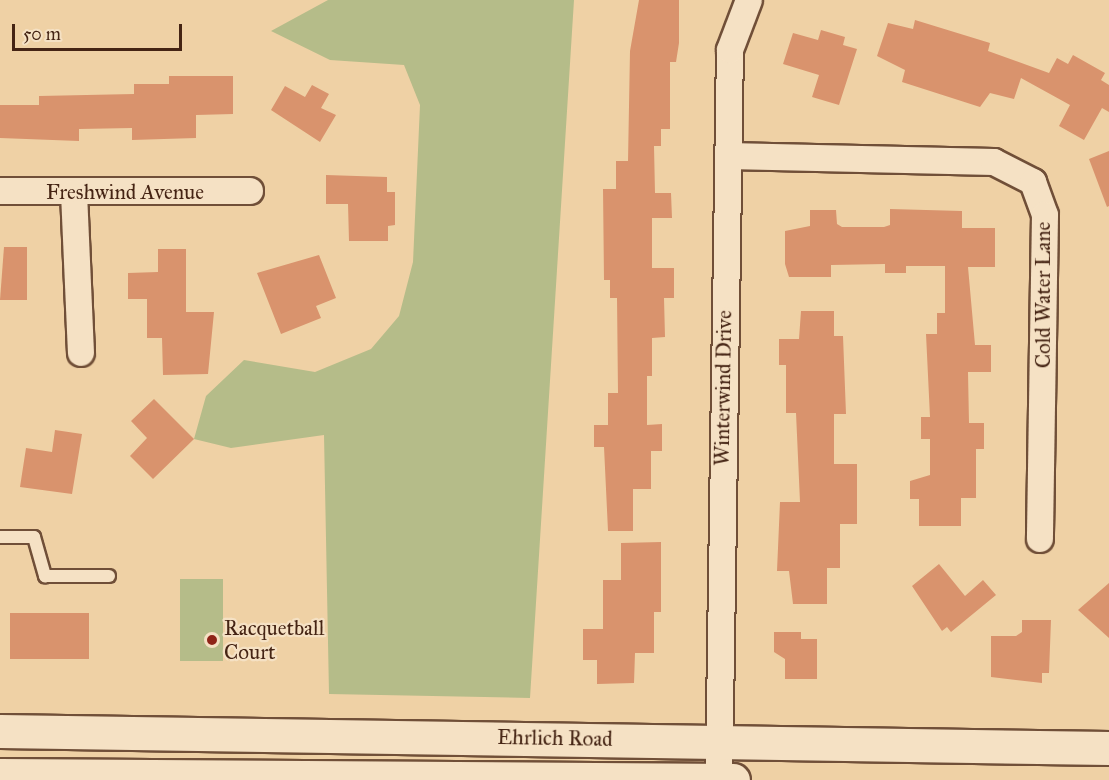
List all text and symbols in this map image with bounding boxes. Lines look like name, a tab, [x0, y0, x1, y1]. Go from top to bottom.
scale bar	[15, 12, 184, 50]
text: 50 m	[23, 23, 61, 45]
street label: Freshwind Avenue	[46, 179, 204, 205]
street label: Cold Water Lane	[1030, 222, 1056, 368]
street label: Winterwind Drive	[709, 310, 737, 466]
place label: Racquetball Court	[224, 615, 324, 665]
marker: Racquetball Court	[205, 633, 219, 647]
street label: Ehrlich Road	[497, 724, 613, 752]

